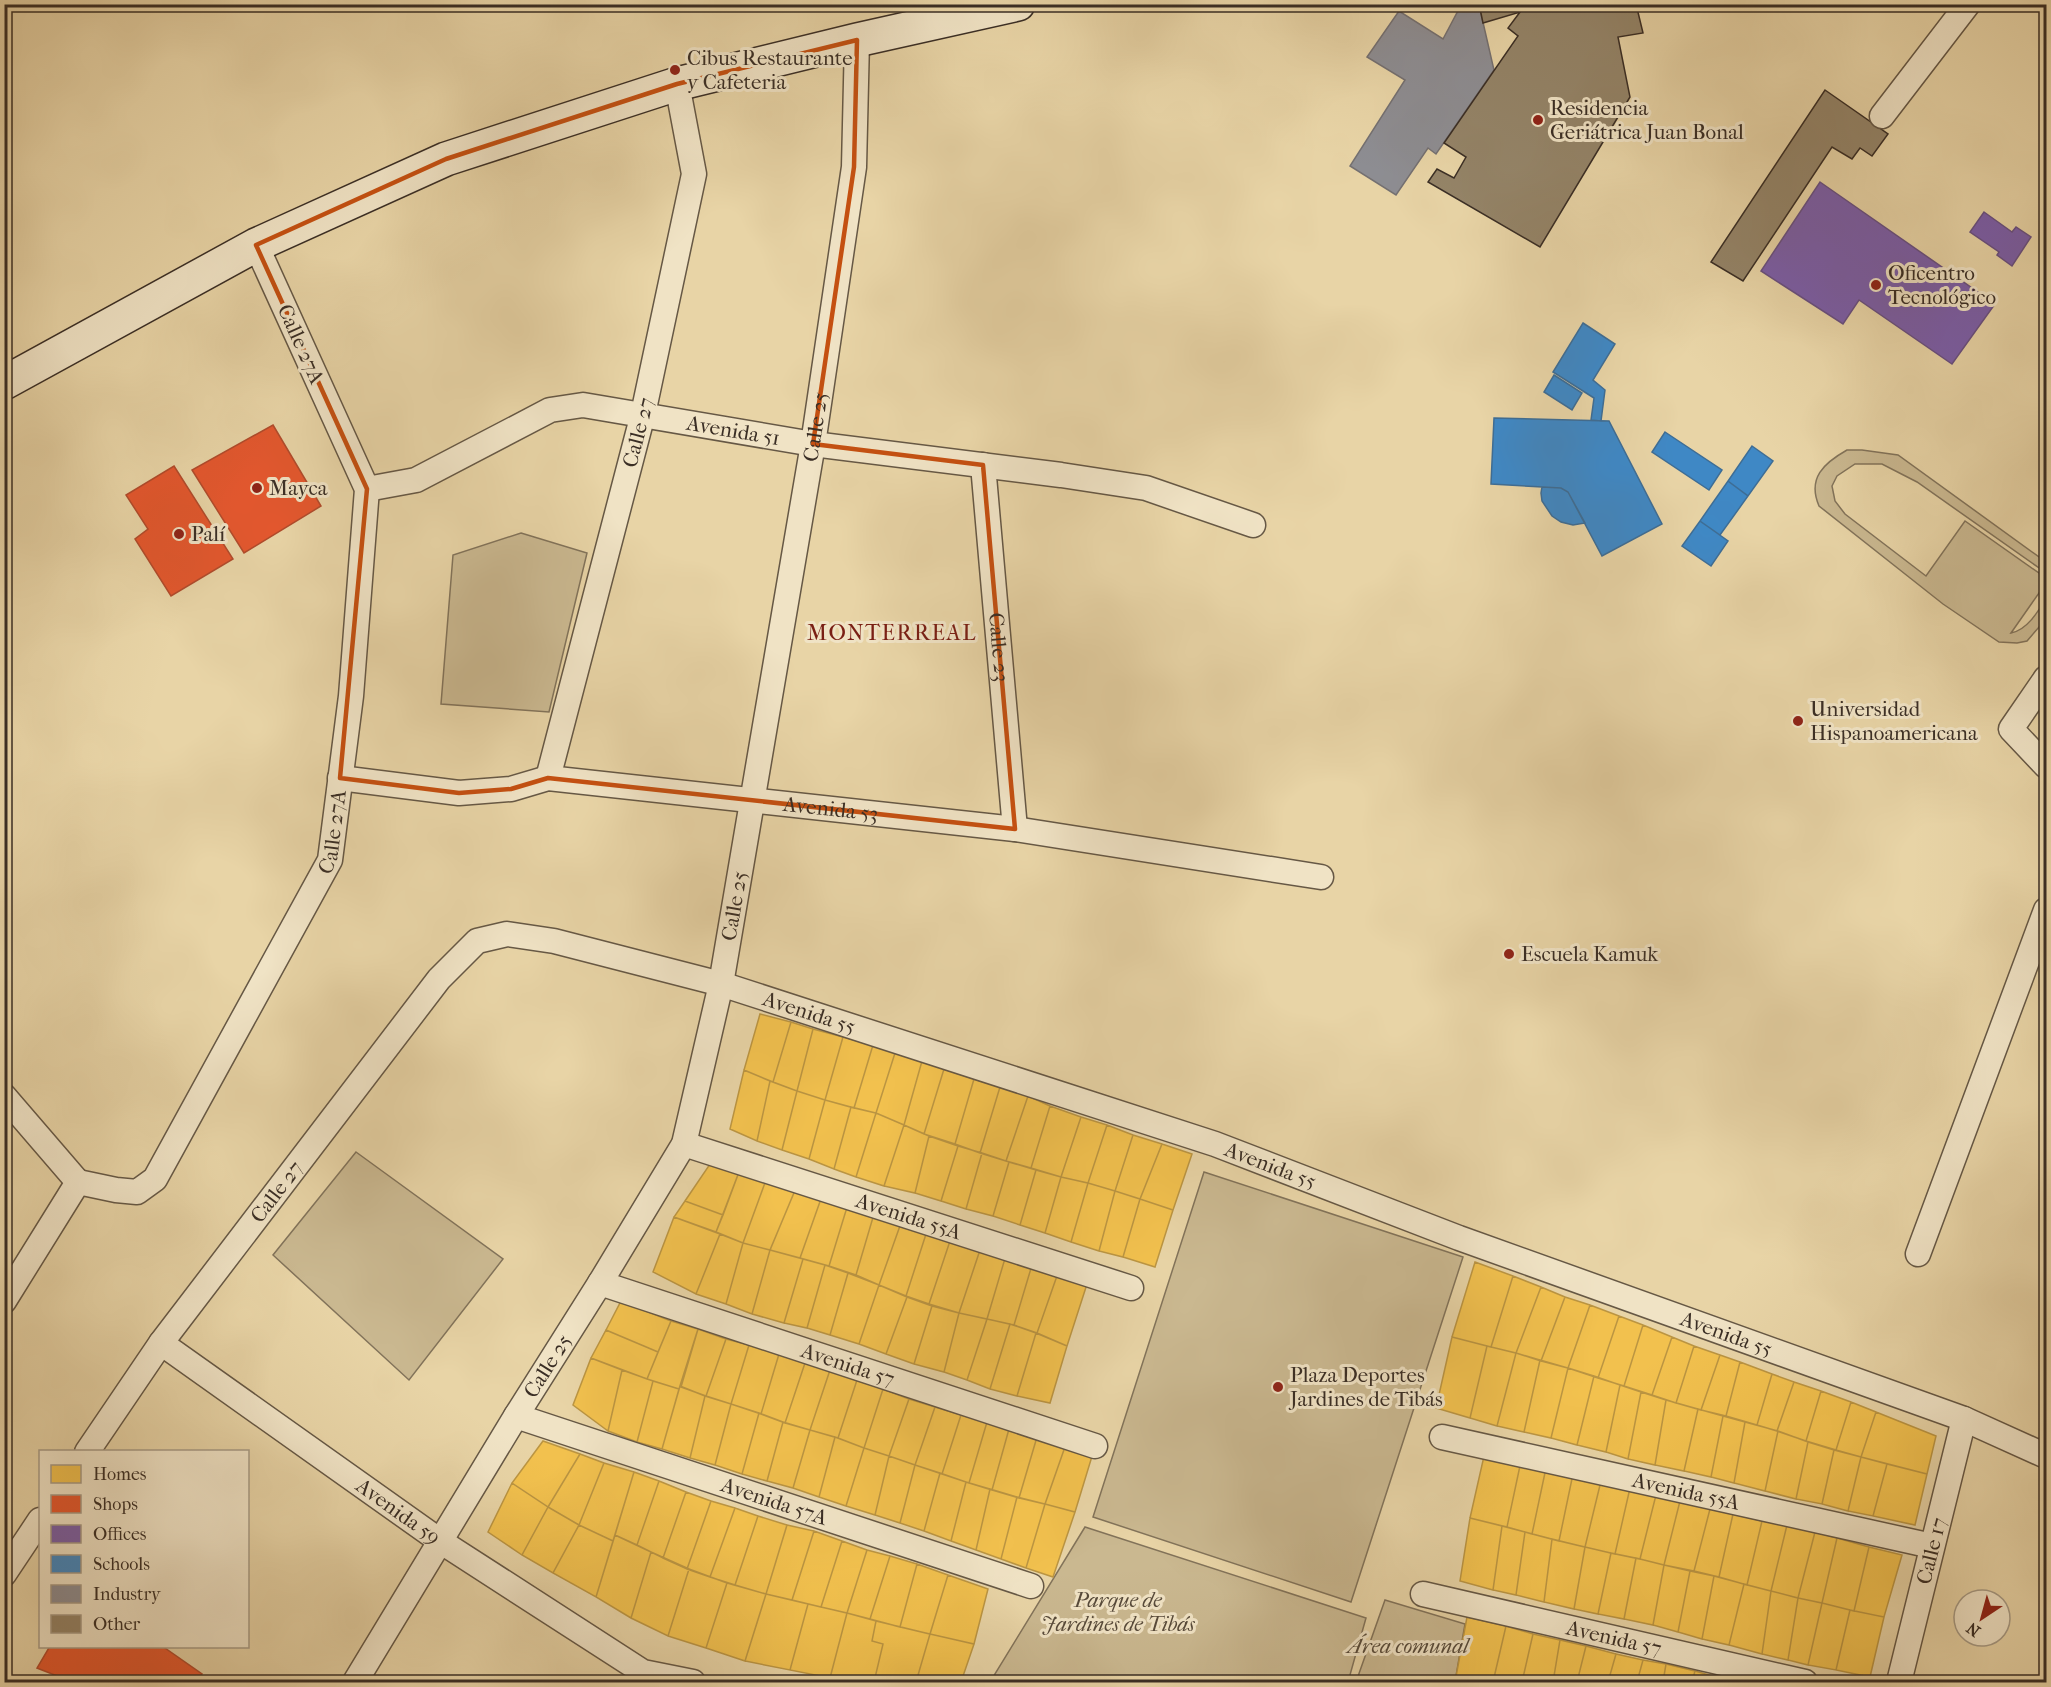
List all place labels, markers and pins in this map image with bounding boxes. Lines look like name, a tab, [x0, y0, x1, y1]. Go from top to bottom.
place label: Cibus Restaurante y Cafeteria	[687, 46, 853, 94]
marker: Cibus Restaurante y Cafeteria	[668, 63, 682, 77]
place label: Residencia Geriátrica Juan Bonal	[1550, 96, 1744, 144]
marker: Residencia Geriátrica Juan Bonal	[1531, 113, 1545, 127]
place label: Oficentro Tecnológico	[1888, 261, 1996, 309]
marker: Oficentro Tecnológico	[1869, 278, 1883, 292]
place label: Mayca	[269, 476, 328, 500]
marker: Mayca	[250, 481, 264, 495]
place label: Palí	[191, 522, 226, 546]
marker: Palí	[172, 527, 186, 541]
place label: Universidad Hispanoamericana	[1810, 697, 1978, 745]
marker: Universidad Hispanoamericana	[1791, 714, 1805, 728]
place label: Escuela Kamuk	[1521, 942, 1658, 966]
marker: Escuela Kamuk	[1502, 947, 1516, 961]
place label: Plaza Deportes Jardines de Tibás	[1288, 1363, 1443, 1411]
marker: Plaza Deportes Jardines de Tibás	[1271, 1380, 1285, 1394]

